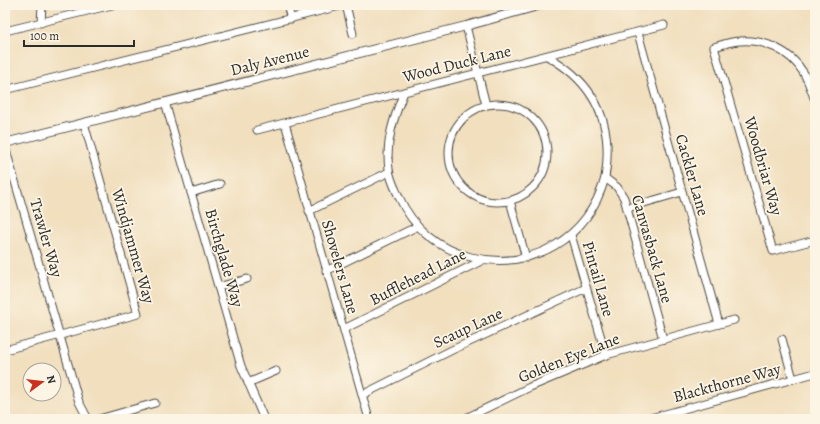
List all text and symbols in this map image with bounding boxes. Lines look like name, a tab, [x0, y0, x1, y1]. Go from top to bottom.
scale bar	[24, 22, 134, 48]
text: 100 m	[30, 28, 59, 44]
street label: Wood Duck Lane	[400, 40, 513, 88]
street label: Daly Avenue	[228, 41, 312, 81]
street label: Woodbriar Way	[738, 113, 788, 219]
street label: Cackler Lane	[670, 132, 714, 218]
street label: Windjammer Way	[106, 185, 160, 307]
street label: Canvasback Lane	[626, 192, 678, 306]
street label: Trawler Way	[24, 196, 68, 281]
street label: Birchglade Way	[199, 206, 249, 311]
street label: Shovelers Lane	[316, 217, 364, 317]
street label: Pintail Lane	[577, 239, 619, 319]
street label: Bufflehead Lane	[366, 243, 470, 311]
street label: Scaup Lane	[430, 302, 506, 354]
street label: Golden Eye Lane	[515, 328, 623, 388]
street label: Blackthorne Way	[671, 358, 784, 408]
north arrow	[22, 362, 62, 402]
text: N	[43, 374, 59, 385]

